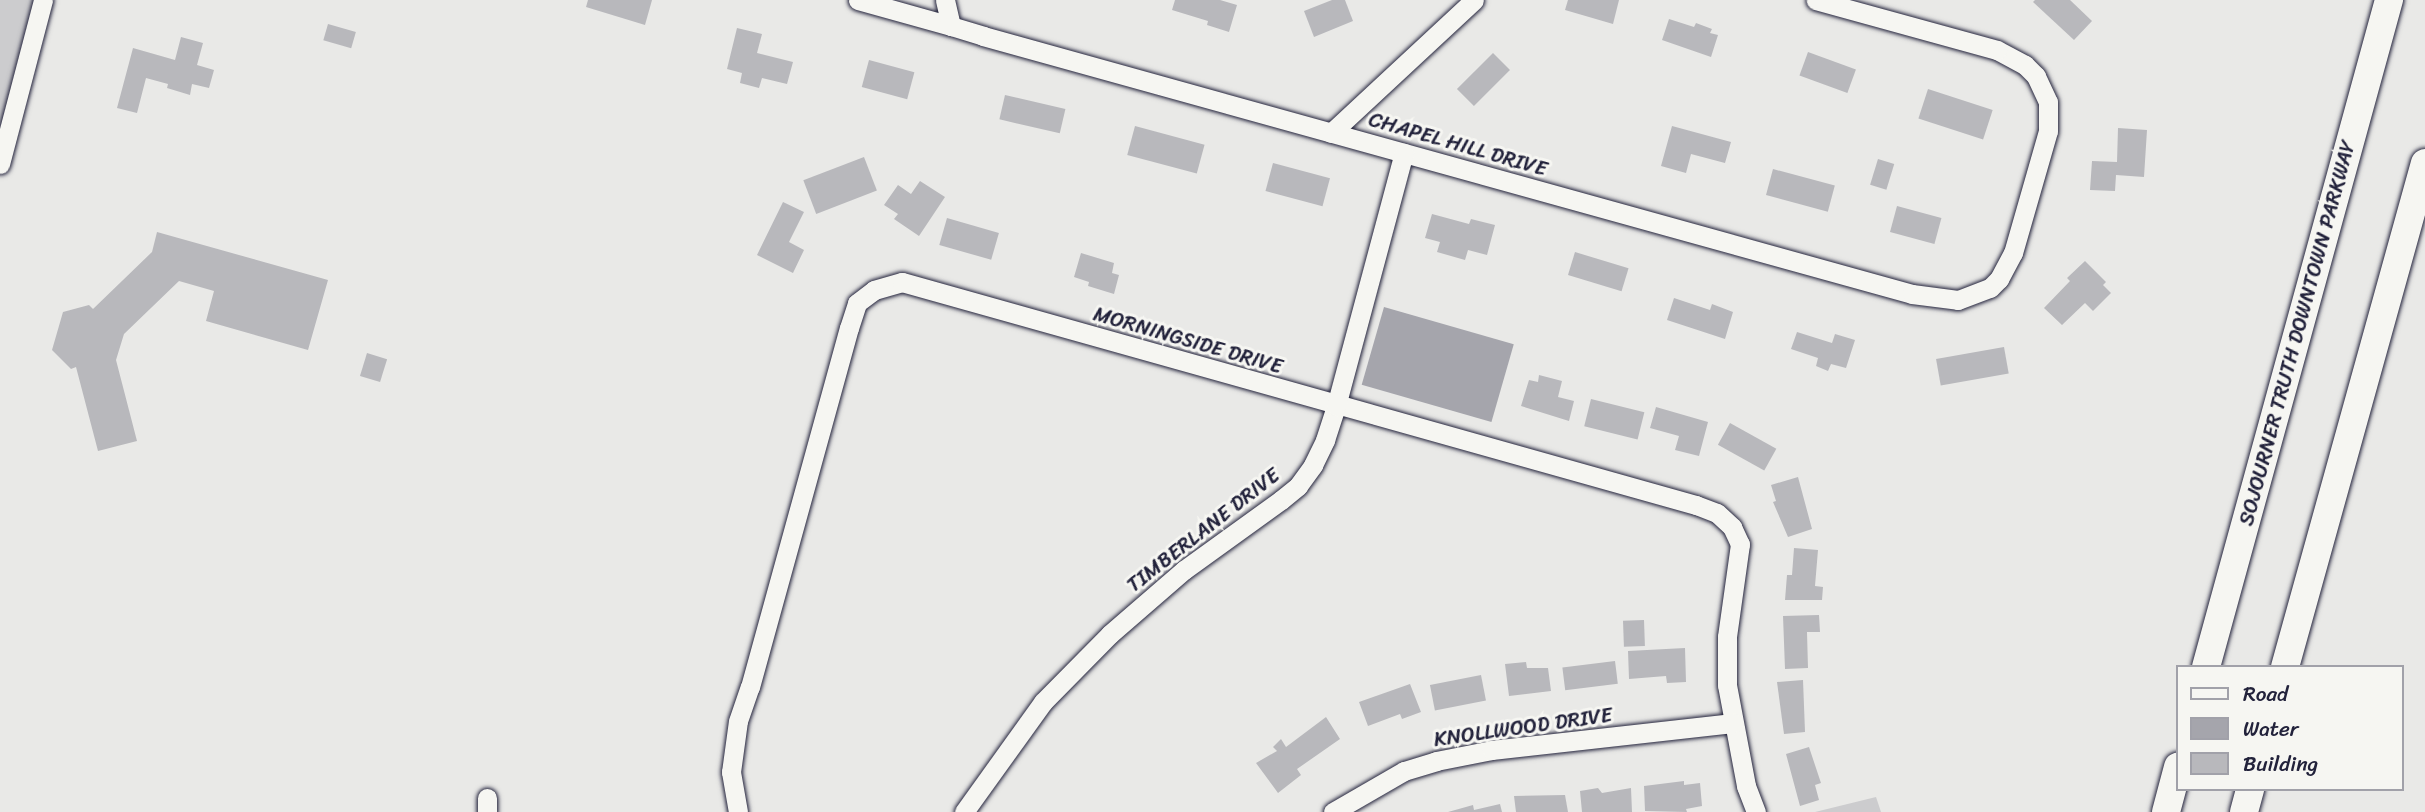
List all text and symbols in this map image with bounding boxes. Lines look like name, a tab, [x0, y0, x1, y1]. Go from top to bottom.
street label: CHAPEL HILL DRIVE	[1365, 106, 1551, 182]
street label: SOJOURNER TRUTH DOWNTOWN PARKWAY	[2233, 137, 2361, 529]
street label: MORNINGSIDE DRIVE	[1090, 301, 1286, 379]
street label: TIMBERLANE DRIVE	[1121, 462, 1285, 598]
legend	[2176, 665, 2404, 791]
text: Road	[2243, 675, 2288, 713]
street label: KNOLLWOOD DRIVE	[1432, 702, 1614, 752]
text: Water	[2243, 710, 2298, 748]
text: Building	[2243, 745, 2318, 783]

